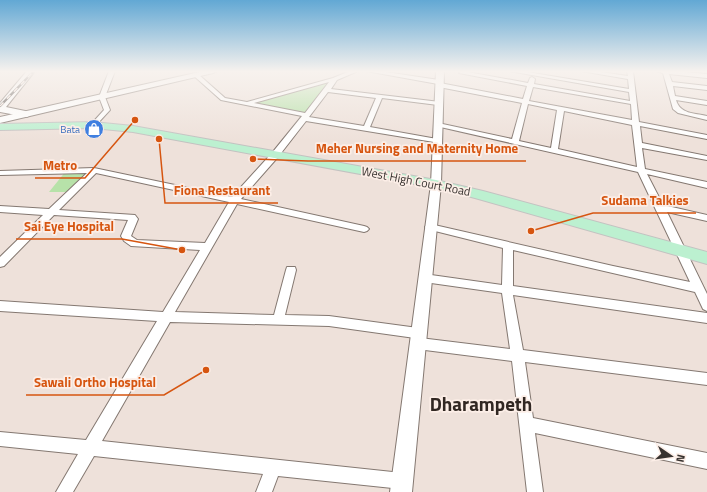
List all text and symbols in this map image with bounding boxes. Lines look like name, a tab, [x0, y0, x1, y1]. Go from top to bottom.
shop icon: Bata	[83, 118, 105, 140]
place label: Bata	[60, 122, 80, 137]
callout: Meher Nursing and Maternity Home	[308, 136, 526, 161]
text: Meher Nursing and Maternity Home	[316, 138, 519, 158]
callout: Metro	[35, 153, 85, 178]
text: Metro	[43, 155, 77, 175]
street label: West High Court Road	[360, 161, 472, 201]
callout: Fiona Restaurant	[165, 178, 278, 203]
text: Fiona Restaurant	[174, 180, 271, 200]
callout: Sudama Talkies	[593, 188, 696, 213]
text: Sudama Talkies	[601, 190, 689, 210]
callout: Sai Eye Hospital	[16, 214, 122, 239]
text: Sai Eye Hospital	[24, 216, 114, 236]
callout: Sawali Ortho Hospital	[26, 370, 164, 395]
text: Sawali Ortho Hospital	[34, 372, 156, 392]
district label: Dharampeth	[430, 389, 532, 418]
north arrow	[651, 436, 691, 476]
text: N	[672, 453, 689, 464]

